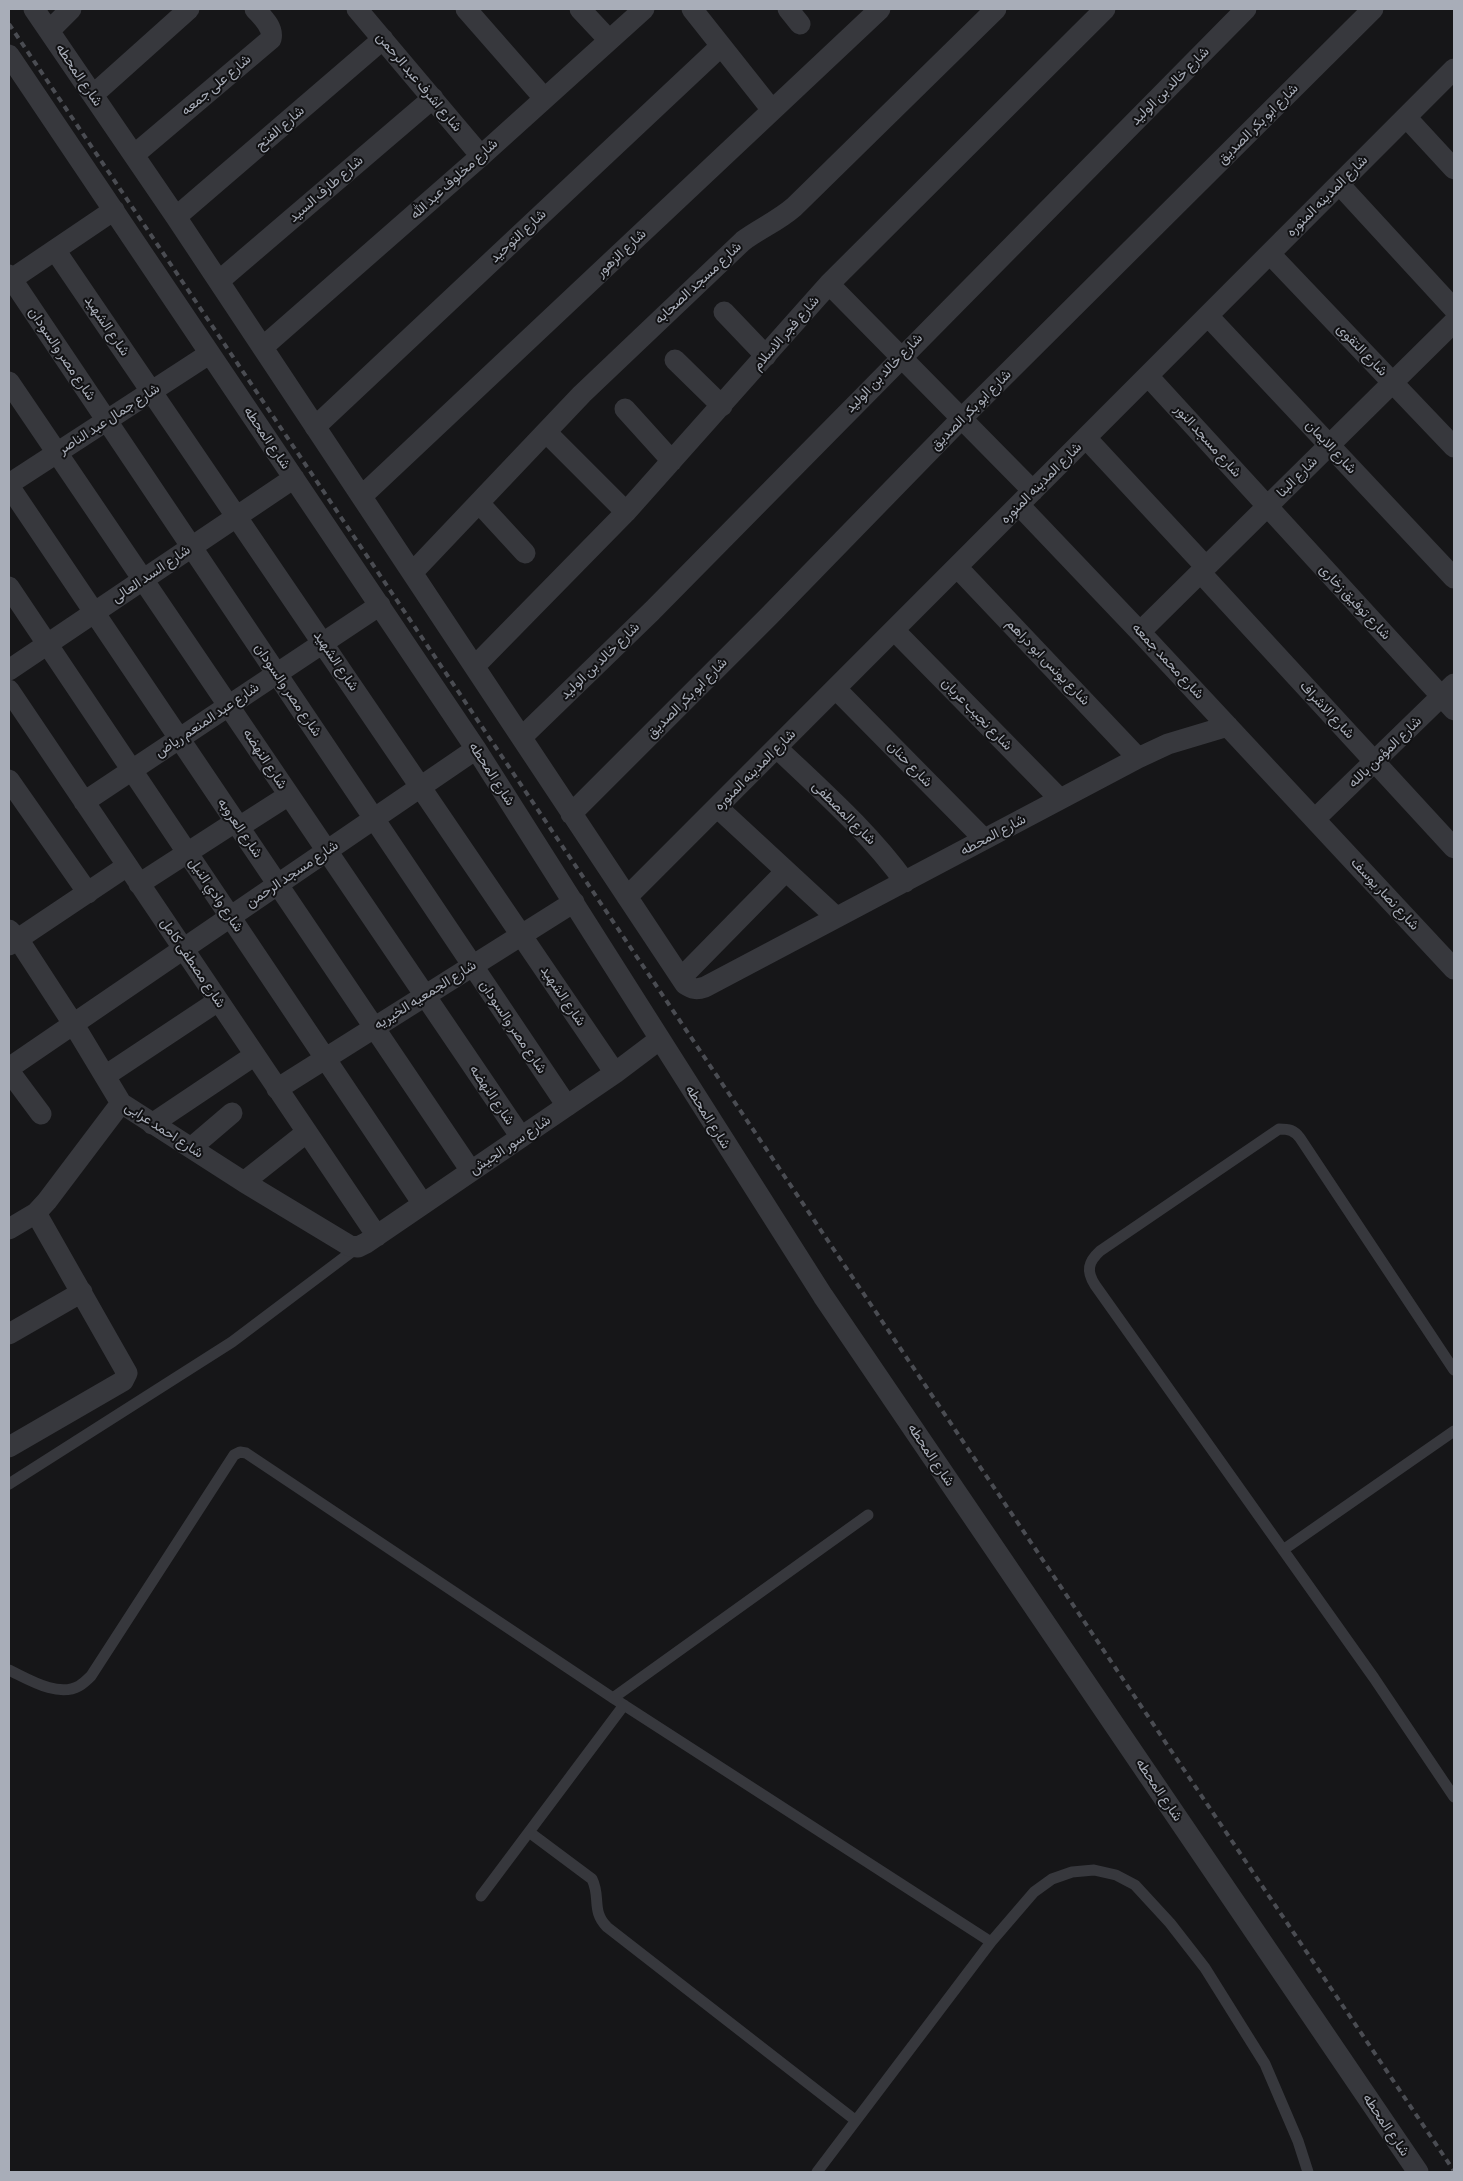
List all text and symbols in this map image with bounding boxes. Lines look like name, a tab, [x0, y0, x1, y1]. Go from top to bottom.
street label: شارع اشرف عبد الرحمن	[373, 29, 465, 135]
street label: شارع المحطه	[52, 40, 106, 110]
street label: شارع خالد بن الوليد	[1127, 43, 1213, 129]
street label: شارع على جمعه	[178, 51, 254, 119]
street label: شارع ابو بكر الصديق	[1214, 80, 1302, 168]
street label: شارع الفتح	[252, 102, 308, 154]
street label: شارع مخلوف عبد الله	[407, 135, 501, 223]
street label: شارع طارف السيد	[285, 152, 367, 226]
street label: شارع المدينه المنوره	[1283, 152, 1371, 240]
street label: شارع التوحيد	[486, 206, 550, 266]
street label: شارع الزهور	[592, 225, 650, 281]
street label: شارع مسجد الصحابه	[651, 238, 745, 328]
street label: شارع فجر الاسلام	[749, 292, 823, 374]
street label: شارع الشهيد	[81, 293, 133, 359]
street label: شارع مصر والسودان	[25, 304, 99, 404]
street label: شارع التقوى	[1333, 320, 1391, 380]
street label: شارع خالد بن الوليد	[842, 330, 926, 416]
street label: شارع ابو بكر الصديق	[927, 366, 1015, 454]
street label: شارع جمال عبد الناصر	[55, 380, 163, 458]
street label: شارع مسجد النور	[1171, 401, 1245, 481]
street label: شارع المحطه	[240, 403, 294, 473]
street label: شارع الايمان	[1302, 417, 1360, 477]
street label: شارع المدينه المنوره	[997, 439, 1085, 527]
street label: شارع البنا	[1273, 453, 1321, 501]
street label: شارع السد العالى	[108, 541, 194, 607]
street label: شارع توفيق زخارى	[1316, 561, 1394, 643]
street label: شارع يونس ابو دراهم	[1002, 615, 1094, 709]
street label: شارع خالد بن الوليد	[557, 619, 643, 703]
street label: شارع محمد جمعه	[1128, 619, 1208, 703]
street label: شارع الشهيد	[310, 628, 362, 694]
street label: شارع مصر والسودان	[251, 640, 325, 740]
street label: شارع ابو بكر الصديق	[643, 654, 731, 742]
street label: شارع نجيب عريان	[938, 674, 1016, 754]
street label: شارع الاشراف	[1296, 678, 1358, 742]
street label: شارع عبد المنعم رياض	[152, 679, 262, 761]
street label: شارع المؤمن بالله	[1345, 713, 1425, 791]
street label: شارع النهضه	[239, 726, 291, 792]
street label: شارع المدينه المنوره	[711, 726, 799, 814]
street label: شارع حنان	[884, 737, 936, 791]
street label: شارع المحطه	[465, 739, 519, 809]
street label: شارع المصطفى	[809, 778, 879, 848]
street label: شارع العروبه	[214, 795, 266, 861]
street label: شارع المحطه	[957, 811, 1029, 859]
street label: شارع مسجد الرحمن	[242, 837, 342, 911]
street label: شارع نصار يوسف	[1347, 854, 1423, 934]
street label: شارع وادي النيل	[185, 855, 247, 935]
street label: شارع مصطفى كامل	[157, 915, 229, 1011]
street label: شارع الجمعيه الخيريه	[371, 957, 479, 1033]
street label: شارع الشهيد	[537, 963, 589, 1029]
street label: شارع مصر والسودان	[476, 977, 550, 1077]
street label: شارع النهضه	[466, 1062, 518, 1128]
street label: شارع المحطه	[682, 1082, 734, 1152]
street label: شارع احمد عرابى	[122, 1098, 206, 1162]
street label: شارع سور الجيش	[466, 1112, 554, 1178]
street label: شارع المحطه	[904, 1420, 958, 1490]
street label: شارع المحطه	[1132, 1755, 1186, 1825]
street label: شارع المحطه	[1359, 2090, 1413, 2160]

